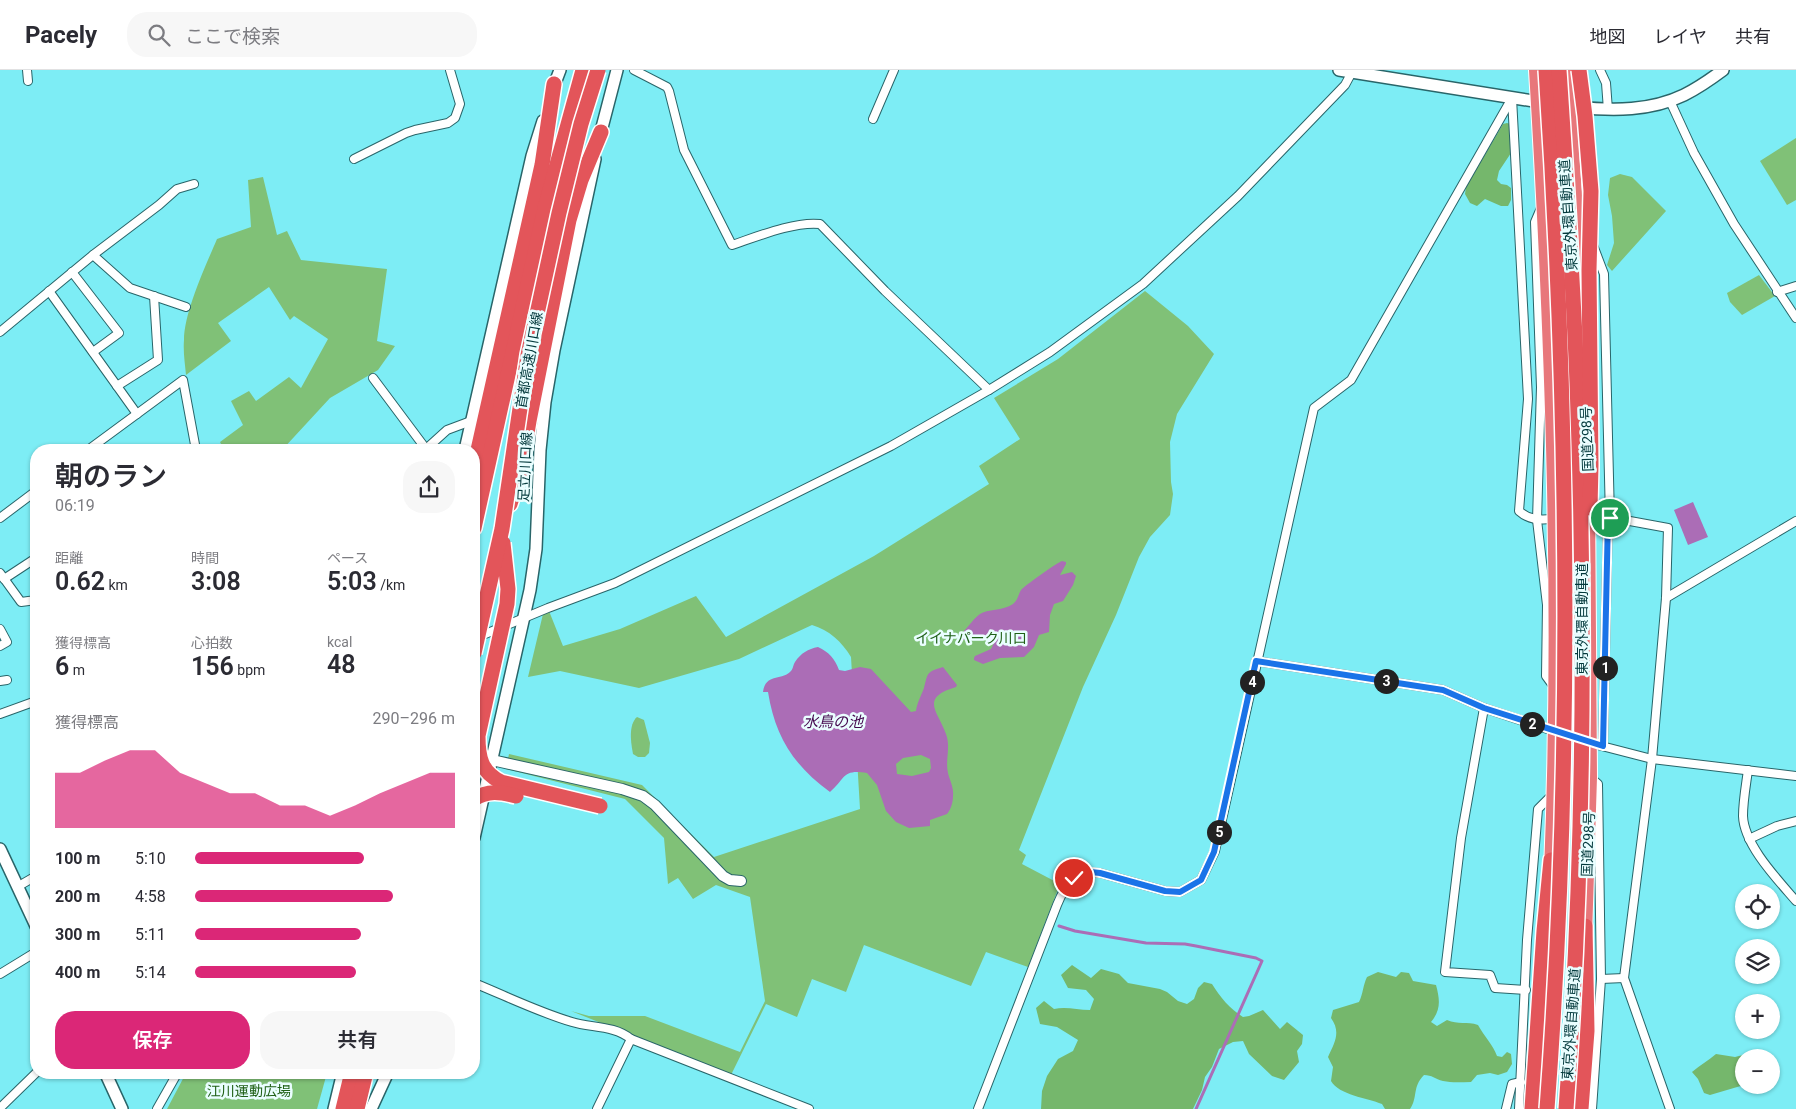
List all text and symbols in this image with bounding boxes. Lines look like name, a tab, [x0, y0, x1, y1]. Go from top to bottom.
search box	[127, 12, 477, 57]
text: Pacely	[25, 21, 97, 49]
icon: search	[145, 21, 173, 49]
text: ここで検索	[185, 25, 280, 48]
text: 地図	[1590, 26, 1626, 47]
text: レイヤ	[1654, 26, 1707, 47]
text: 共有	[1735, 26, 1771, 47]
street label: 東京外環自動車道	[1556, 159, 1580, 271]
street label: 首都高速川口線	[513, 310, 545, 410]
street label: 国道298号	[1578, 406, 1596, 472]
street label: 足立川口線	[515, 432, 535, 502]
text: 朝のラン	[55, 460, 167, 493]
button: share	[403, 461, 455, 513]
text: 06:19	[55, 496, 95, 515]
pin	[1589, 497, 1631, 539]
icon: arrive	[1596, 504, 1624, 532]
text: 距離	[55, 550, 83, 566]
text: 時間	[191, 550, 219, 566]
text: ペース	[327, 550, 368, 566]
street label: 東京外環自動車道	[1574, 563, 1590, 675]
text: 0.62	[55, 567, 105, 596]
text: 3:08	[191, 567, 241, 596]
text: 5:03	[327, 567, 377, 596]
text: km	[105, 577, 128, 593]
text: /km	[377, 577, 405, 593]
park label: イイナパーク川口	[915, 630, 1027, 646]
text: kcal	[327, 634, 352, 650]
text: 獲得標高	[55, 635, 111, 651]
text: 心拍数	[191, 635, 233, 651]
text: 48	[327, 650, 356, 679]
text: 6	[55, 652, 69, 681]
text: 156	[191, 652, 234, 681]
pin: 1	[1592, 656, 1618, 680]
text: 1	[1601, 660, 1610, 676]
text: m	[69, 662, 85, 678]
text: bpm	[234, 662, 265, 678]
pin: 3	[1374, 668, 1398, 694]
pin: 4	[1240, 670, 1264, 694]
text: 3	[1382, 673, 1391, 689]
text: 4	[1248, 674, 1257, 690]
text: 290–296 m	[373, 709, 455, 728]
pin: 2	[1520, 712, 1544, 736]
text: 獲得標高	[55, 713, 119, 732]
water label: 水鳥の池	[803, 713, 865, 731]
text: 2	[1528, 716, 1537, 732]
street label: 国道298号	[1579, 811, 1597, 877]
pin: 5	[1206, 820, 1232, 844]
text: 5	[1215, 824, 1224, 840]
text: 100 m	[55, 849, 100, 868]
text: 5:10	[135, 849, 166, 868]
pin	[1053, 857, 1095, 899]
icon: check	[1060, 864, 1088, 892]
map controls	[1735, 884, 1780, 1094]
button: locate	[1735, 884, 1780, 929]
text: 200 m	[55, 887, 100, 906]
text: 4:58	[135, 887, 166, 906]
text: 300 m	[55, 925, 100, 944]
text: 5:11	[135, 925, 166, 944]
button: layers	[1735, 939, 1780, 984]
text: 400 m	[55, 963, 100, 982]
text: 5:14	[135, 963, 166, 982]
street label: 東京外環自動車道	[1559, 968, 1583, 1080]
button: +	[1735, 994, 1780, 1039]
button: 保存	[55, 1011, 250, 1069]
button: 共有	[260, 1011, 455, 1069]
button: −	[1735, 1049, 1780, 1094]
park label: 江川運動広場	[207, 1083, 291, 1099]

